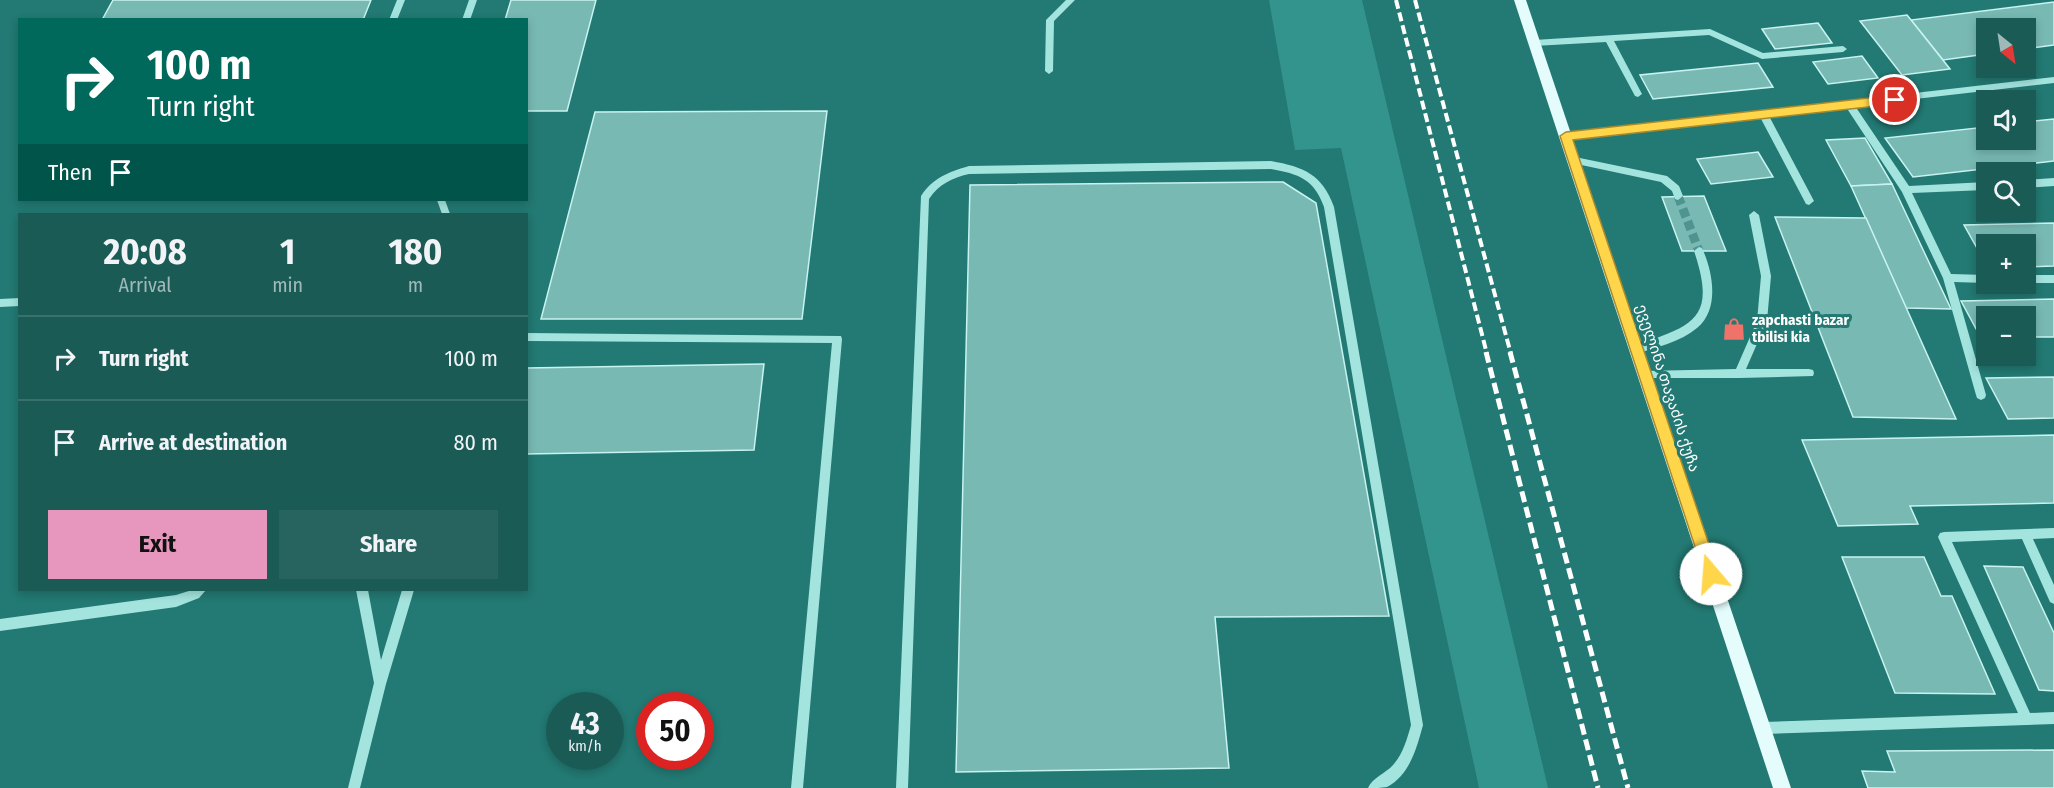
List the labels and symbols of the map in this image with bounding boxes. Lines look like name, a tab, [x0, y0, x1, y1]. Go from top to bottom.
north arrow	[1976, 18, 2036, 78]
pin	[1869, 74, 1920, 125]
street label: ეველინა თავაძის ქუჩა	[1632, 302, 1704, 474]
place label: zapchasti bazar tbilisi kia	[1752, 311, 1849, 346]
shop icon: zapchasti bazar tbilisi kia	[1721, 316, 1747, 342]
position arrow	[1679, 542, 1743, 606]
speed limit sign: 50	[636, 692, 714, 770]

